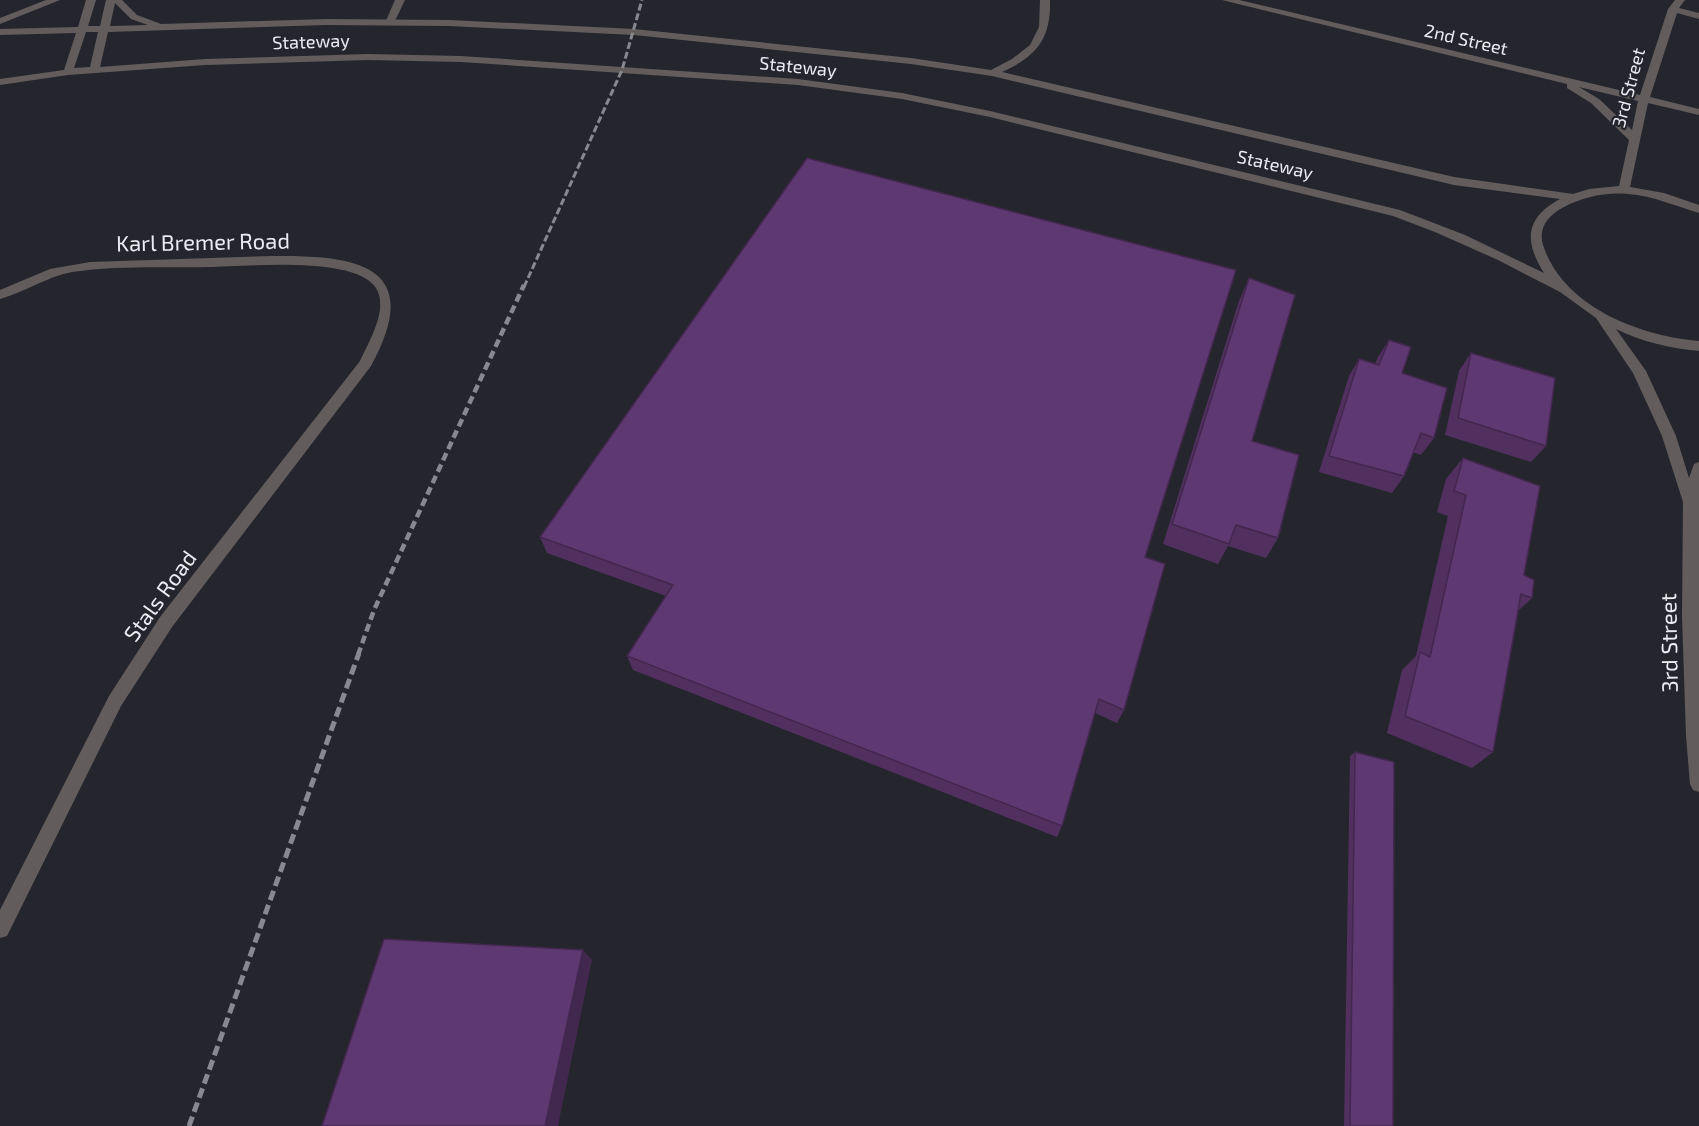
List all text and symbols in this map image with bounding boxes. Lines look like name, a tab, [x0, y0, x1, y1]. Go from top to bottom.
street label: 2nd Street	[1422, 19, 1510, 59]
street label: Stateway	[272, 29, 351, 53]
street label: 3rd Street	[1607, 45, 1649, 130]
street label: Stateway	[758, 51, 838, 81]
street label: Stateway	[1235, 145, 1316, 184]
street label: Karl Bremer Road	[116, 226, 290, 256]
street label: Stals Road	[118, 545, 201, 646]
street label: 3rd Street	[1654, 593, 1682, 693]

